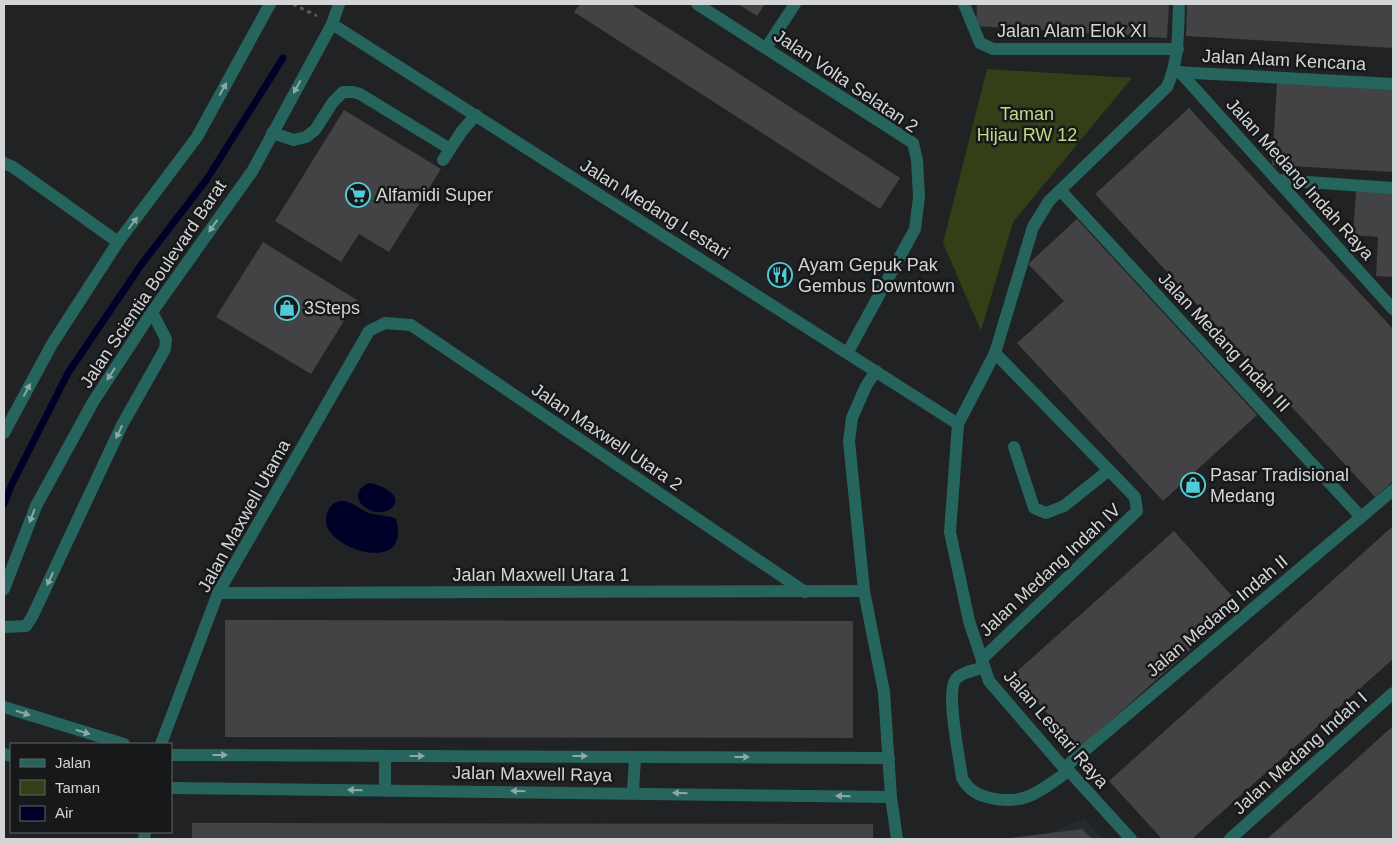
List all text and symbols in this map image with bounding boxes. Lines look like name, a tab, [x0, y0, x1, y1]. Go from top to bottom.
street label: Jalan Alam Elok XI	[997, 21, 1147, 41]
street label: Jalan Volta Selatan 2	[770, 25, 922, 137]
street label: Jalan Alam Kencana	[1202, 46, 1367, 74]
one-way arrow	[293, 81, 302, 94]
one-way arrow	[219, 82, 228, 96]
street label: Jalan Medang Indah Raya	[1222, 94, 1378, 265]
park label: Taman Hijau RW 12	[977, 104, 1077, 145]
street label: Jalan Medang Lestari	[577, 155, 733, 263]
street label: Jalan Scientia Boulevard Barat	[76, 176, 230, 392]
supermarket icon: Alfamidi Super	[345, 182, 371, 208]
place label: Alfamidi Super	[376, 185, 493, 205]
one-way arrow	[127, 217, 138, 230]
one-way arrow	[208, 219, 218, 233]
place label: Ayam Gepuk Pak Gembus Downtown	[798, 255, 955, 296]
restaurant icon: Ayam Gepuk Pak Gembus Downtown	[767, 262, 793, 288]
street label: Jalan Medang Indah III	[1154, 268, 1294, 416]
shop icon: 3Steps	[274, 295, 300, 321]
place label: 3Steps	[304, 298, 360, 318]
one-way arrow	[106, 368, 116, 381]
street label: Jalan Maxwell Utara 2	[528, 379, 686, 495]
one-way arrow	[23, 383, 31, 397]
one-way arrow	[115, 425, 123, 439]
street label: Jalan Maxwell Utama	[194, 435, 295, 596]
place label: Pasar Tradisional Medang	[1210, 465, 1349, 506]
shop icon: Pasar Tradisional Medang	[1180, 472, 1206, 498]
street label: Jalan Medang Indah IV	[975, 500, 1125, 640]
one-way arrow	[28, 509, 36, 524]
street label: Jalan Medang Indah II	[1142, 551, 1292, 681]
street label: Jalan Maxwell Utara 1	[452, 565, 630, 585]
one-way arrow	[46, 572, 54, 587]
street label: Jalan Lestari Raya	[1000, 666, 1113, 793]
street label: Jalan Medang Indah I	[1229, 688, 1371, 818]
one-way arrow	[16, 710, 31, 718]
one-way arrow	[76, 728, 91, 736]
legend	[10, 743, 172, 833]
one-way arrow	[212, 751, 228, 759]
one-way arrow	[410, 752, 426, 760]
one-way arrow	[572, 752, 588, 760]
one-way arrow	[735, 753, 751, 761]
text: Jalan	[55, 754, 91, 771]
street label: Jalan Maxwell Raya	[452, 763, 613, 785]
text: Taman	[55, 779, 100, 796]
one-way arrow	[347, 786, 363, 794]
one-way arrow	[509, 787, 525, 795]
one-way arrow	[672, 789, 688, 797]
one-way arrow	[834, 792, 850, 800]
text: Air	[55, 804, 73, 821]

